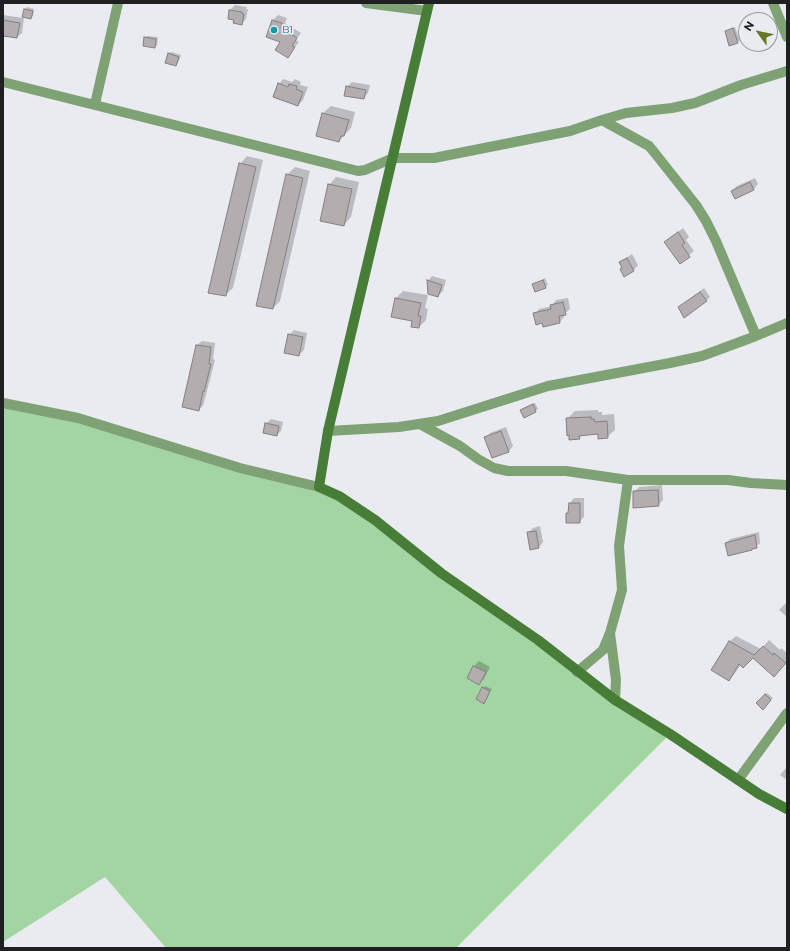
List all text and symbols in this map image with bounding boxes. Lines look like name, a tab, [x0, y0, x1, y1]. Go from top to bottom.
north arrow	[738, 12, 778, 52]
text: N	[740, 18, 757, 34]
place label: B1	[282, 24, 293, 36]
marker: B1	[269, 25, 279, 35]

